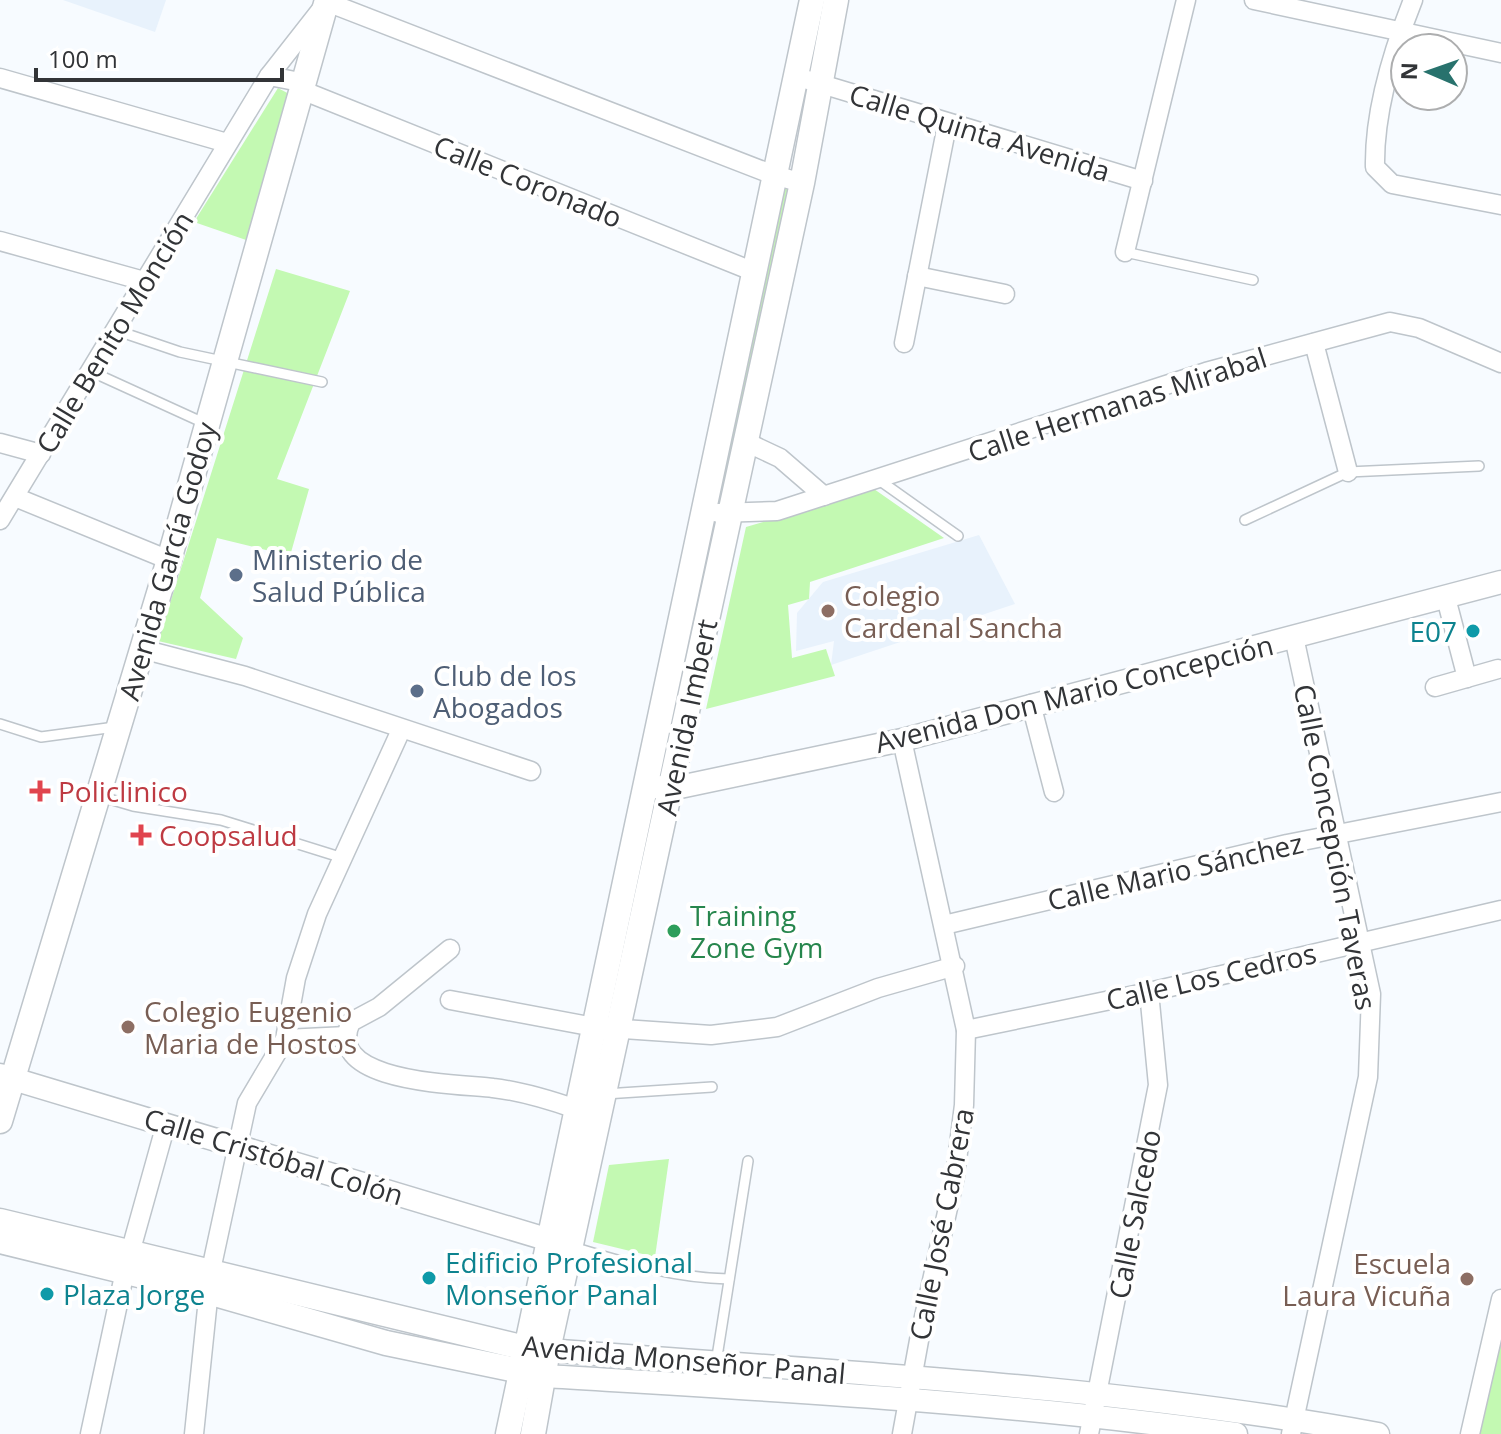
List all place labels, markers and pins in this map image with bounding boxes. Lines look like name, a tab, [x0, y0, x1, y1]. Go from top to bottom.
place label: Ministerio de Salud Pública	[252, 540, 426, 610]
marker: Ministerio de Salud Pública	[227, 566, 245, 584]
place label: Colegio Cardenal Sancha	[844, 576, 1063, 646]
marker: Colegio Cardenal Sancha	[819, 602, 837, 620]
place label: E07	[1409, 612, 1457, 650]
marker: E07	[1464, 622, 1482, 640]
place label: Club de los Abogados	[433, 656, 577, 726]
marker: Club de los Abogados	[408, 682, 426, 700]
place label: Policlinico	[58, 772, 188, 810]
marker: Policlinico	[29, 780, 51, 802]
place label: Coopsalud	[159, 816, 298, 854]
marker: Coopsalud	[130, 824, 152, 846]
place label: Training Zone Gym	[690, 896, 823, 966]
marker: Training Zone Gym	[665, 922, 683, 940]
place label: Colegio Eugenio Maria de Hostos	[144, 992, 357, 1062]
marker: Colegio Eugenio Maria de Hostos	[119, 1018, 137, 1036]
place label: Edificio Profesional Monseñor Panal	[445, 1243, 693, 1313]
place label: Escuela Laura Vicuña	[1282, 1244, 1451, 1314]
marker: Edificio Profesional Monseñor Panal	[420, 1269, 438, 1287]
marker: Escuela Laura Vicuña	[1458, 1270, 1476, 1288]
place label: Plaza Jorge	[63, 1275, 205, 1313]
marker: Plaza Jorge	[38, 1285, 56, 1303]

